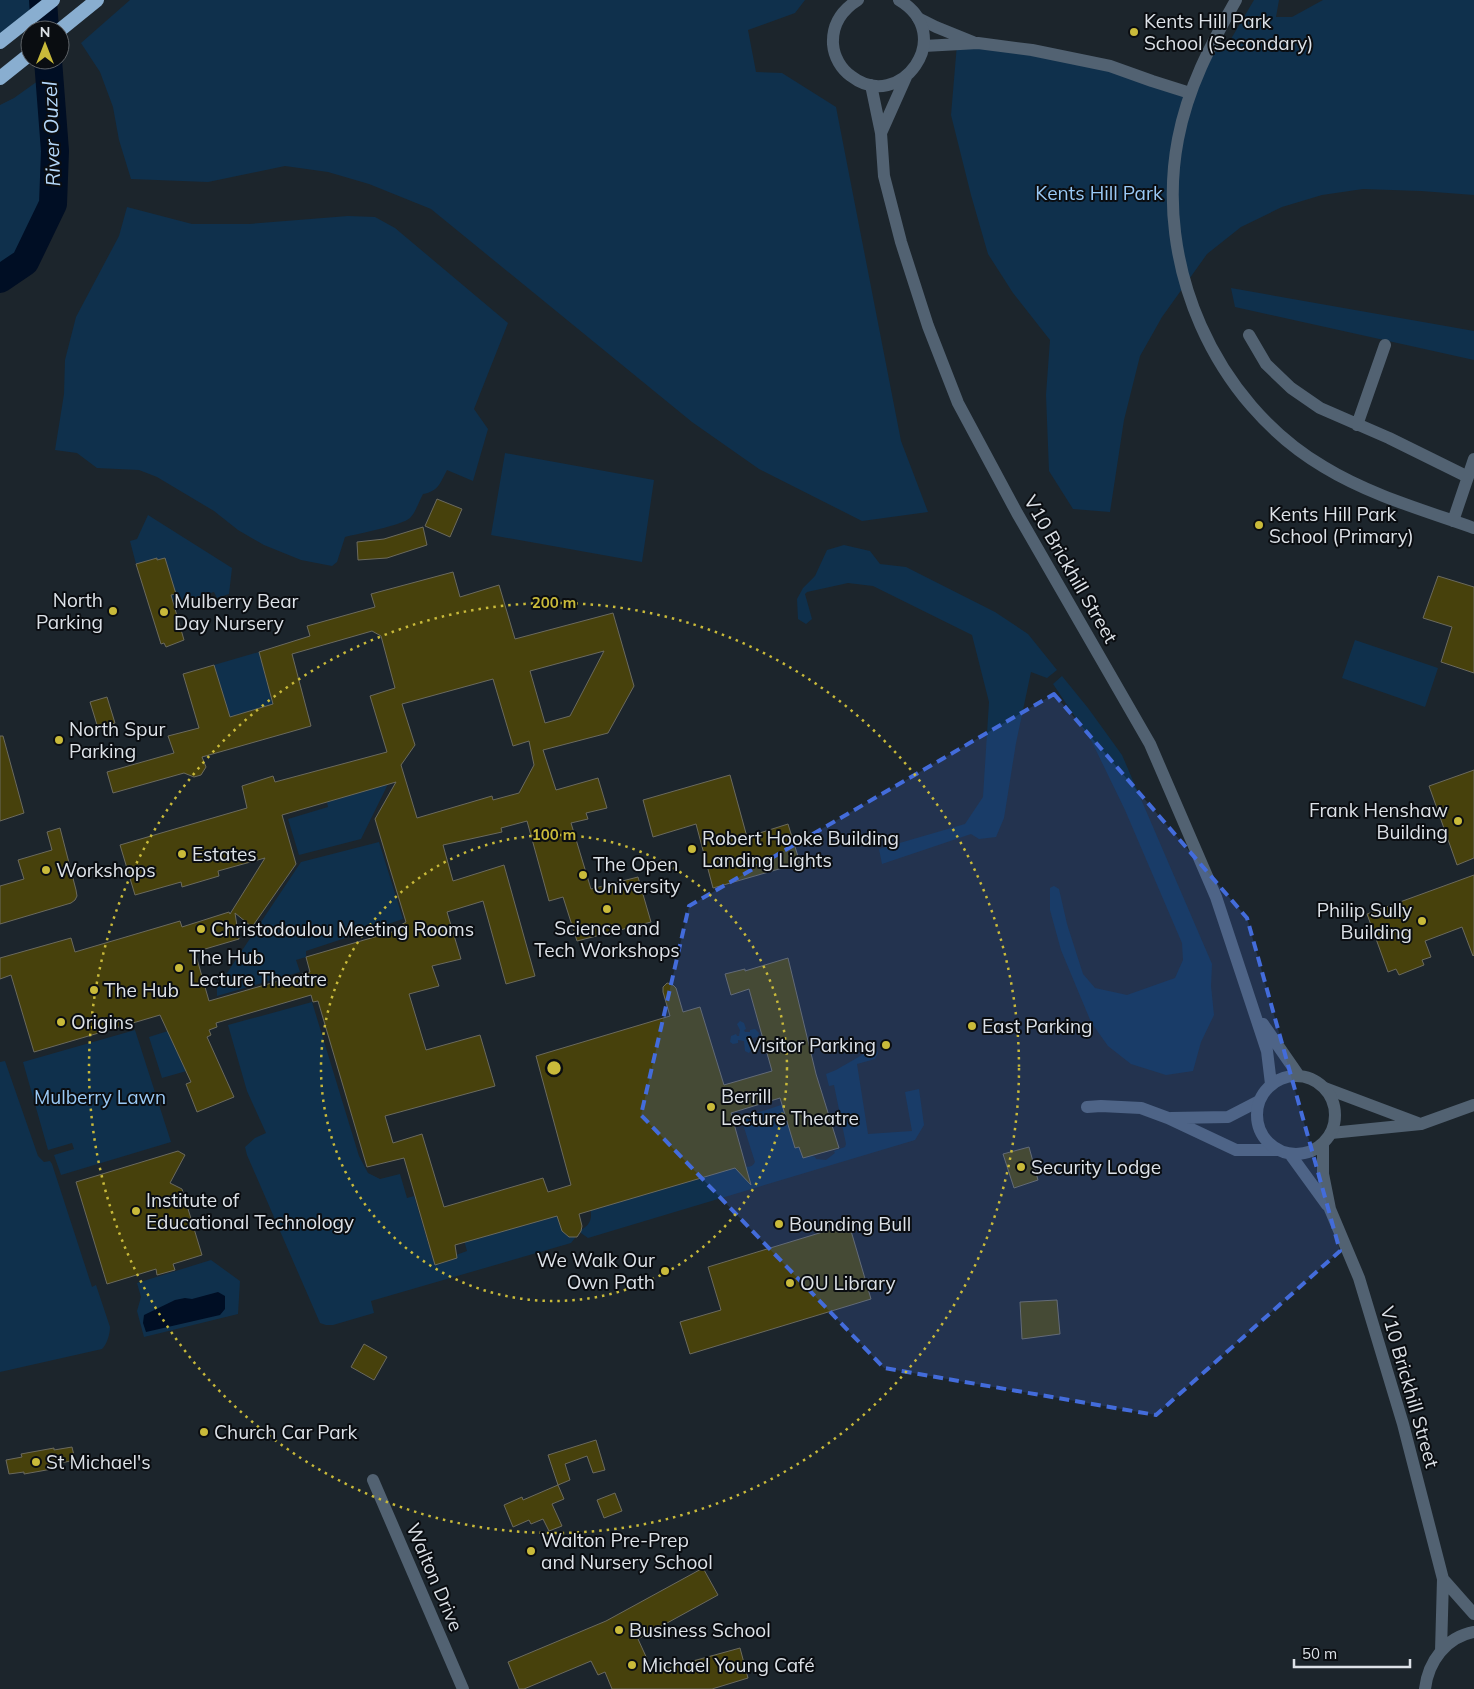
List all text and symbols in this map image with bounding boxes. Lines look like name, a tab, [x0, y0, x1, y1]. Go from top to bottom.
place label: Kents Hill Park School (Secondary)	[1144, 9, 1313, 55]
north arrow	[20, 20, 70, 70]
text: N	[40, 23, 50, 41]
marker: Kents Hill Park School (Secondary)	[1128, 26, 1140, 38]
water label: River Ouzel	[37, 81, 65, 187]
park label: Kents Hill Park	[1035, 181, 1163, 205]
street label: V10 Brickhill Street	[1019, 491, 1123, 648]
place label: Kents Hill Park School (Primary)	[1269, 502, 1414, 548]
marker: Kents Hill Park School (Primary)	[1253, 519, 1265, 531]
place label: North Parking	[36, 588, 103, 634]
place label: Mulberry Bear Day Nursery	[174, 589, 299, 635]
text: 200 m	[532, 593, 576, 612]
marker: North Parking	[107, 605, 119, 617]
marker: Mulberry Bear Day Nursery	[158, 606, 170, 618]
place label: North Spur Parking	[69, 717, 165, 763]
marker: North Spur Parking	[53, 734, 65, 746]
place label: Frank Henshaw Building	[1309, 798, 1448, 844]
marker: Frank Henshaw Building	[1452, 815, 1464, 827]
text: 100 m	[532, 825, 576, 844]
place label: Robert Hooke Building Landing Lights	[702, 826, 899, 872]
place label: Estates	[192, 842, 257, 866]
marker: Robert Hooke Building Landing Lights	[686, 843, 698, 855]
marker: Estates	[176, 848, 188, 860]
place label: The Open University	[593, 852, 680, 898]
place label: Workshops	[56, 858, 156, 882]
marker: Workshops	[40, 864, 52, 876]
marker: The Open University	[577, 869, 589, 881]
place label: Philip Sully Building	[1317, 898, 1412, 944]
marker: Science and Tech Workshops	[601, 903, 613, 915]
marker: Philip Sully Building	[1416, 915, 1428, 927]
place label: Science and Tech Workshops	[534, 916, 680, 962]
place label: Christodoulou Meeting Rooms	[211, 917, 474, 941]
marker: Christodoulou Meeting Rooms	[195, 923, 207, 935]
place label: The Hub Lecture Theatre	[189, 945, 327, 991]
marker: The Hub Lecture Theatre	[173, 962, 185, 974]
place label: The Hub	[104, 978, 179, 1002]
marker: The Hub	[88, 984, 100, 996]
place label: Origins	[71, 1010, 134, 1034]
place label: East Parking	[982, 1014, 1092, 1038]
marker: Origins	[55, 1016, 67, 1028]
marker: East Parking	[966, 1020, 978, 1032]
place label: Visitor Parking	[748, 1033, 876, 1057]
marker: Visitor Parking	[880, 1039, 892, 1051]
centre of rings	[545, 1059, 563, 1077]
place label: Berrill Lecture Theatre	[721, 1084, 859, 1130]
park label: Mulberry Lawn	[34, 1085, 166, 1109]
marker: Berrill Lecture Theatre	[705, 1101, 717, 1113]
place label: Security Lodge	[1031, 1155, 1161, 1179]
marker: Security Lodge	[1015, 1161, 1027, 1173]
place label: Institute of Educational Technology	[146, 1188, 354, 1234]
marker: Institute of Educational Technology	[130, 1205, 142, 1217]
place label: Bounding Bull	[789, 1212, 911, 1236]
marker: Bounding Bull	[773, 1218, 785, 1230]
place label: We Walk Our Own Path	[536, 1248, 655, 1294]
marker: We Walk Our Own Path	[659, 1265, 671, 1277]
place label: OU Library	[800, 1271, 896, 1295]
marker: OU Library	[784, 1277, 796, 1289]
street label: V10 Brickhill Street	[1375, 1304, 1445, 1471]
place label: Church Car Park	[214, 1420, 358, 1444]
marker: Church Car Park	[198, 1426, 210, 1438]
place label: St Michael's	[46, 1450, 151, 1474]
marker: St Michael's	[30, 1456, 42, 1468]
street label: Walton Drive	[401, 1519, 469, 1635]
place label: Walton Pre-Prep and Nursery School	[541, 1528, 713, 1574]
marker: Walton Pre-Prep and Nursery School	[525, 1545, 537, 1557]
place label: Business School	[629, 1618, 771, 1642]
marker: Business School	[613, 1624, 625, 1636]
scale bar	[1294, 1636, 1410, 1668]
text: 50 m	[1302, 1644, 1337, 1663]
place label: Michael Young Café	[642, 1653, 815, 1677]
marker: Michael Young Café	[626, 1659, 638, 1671]

